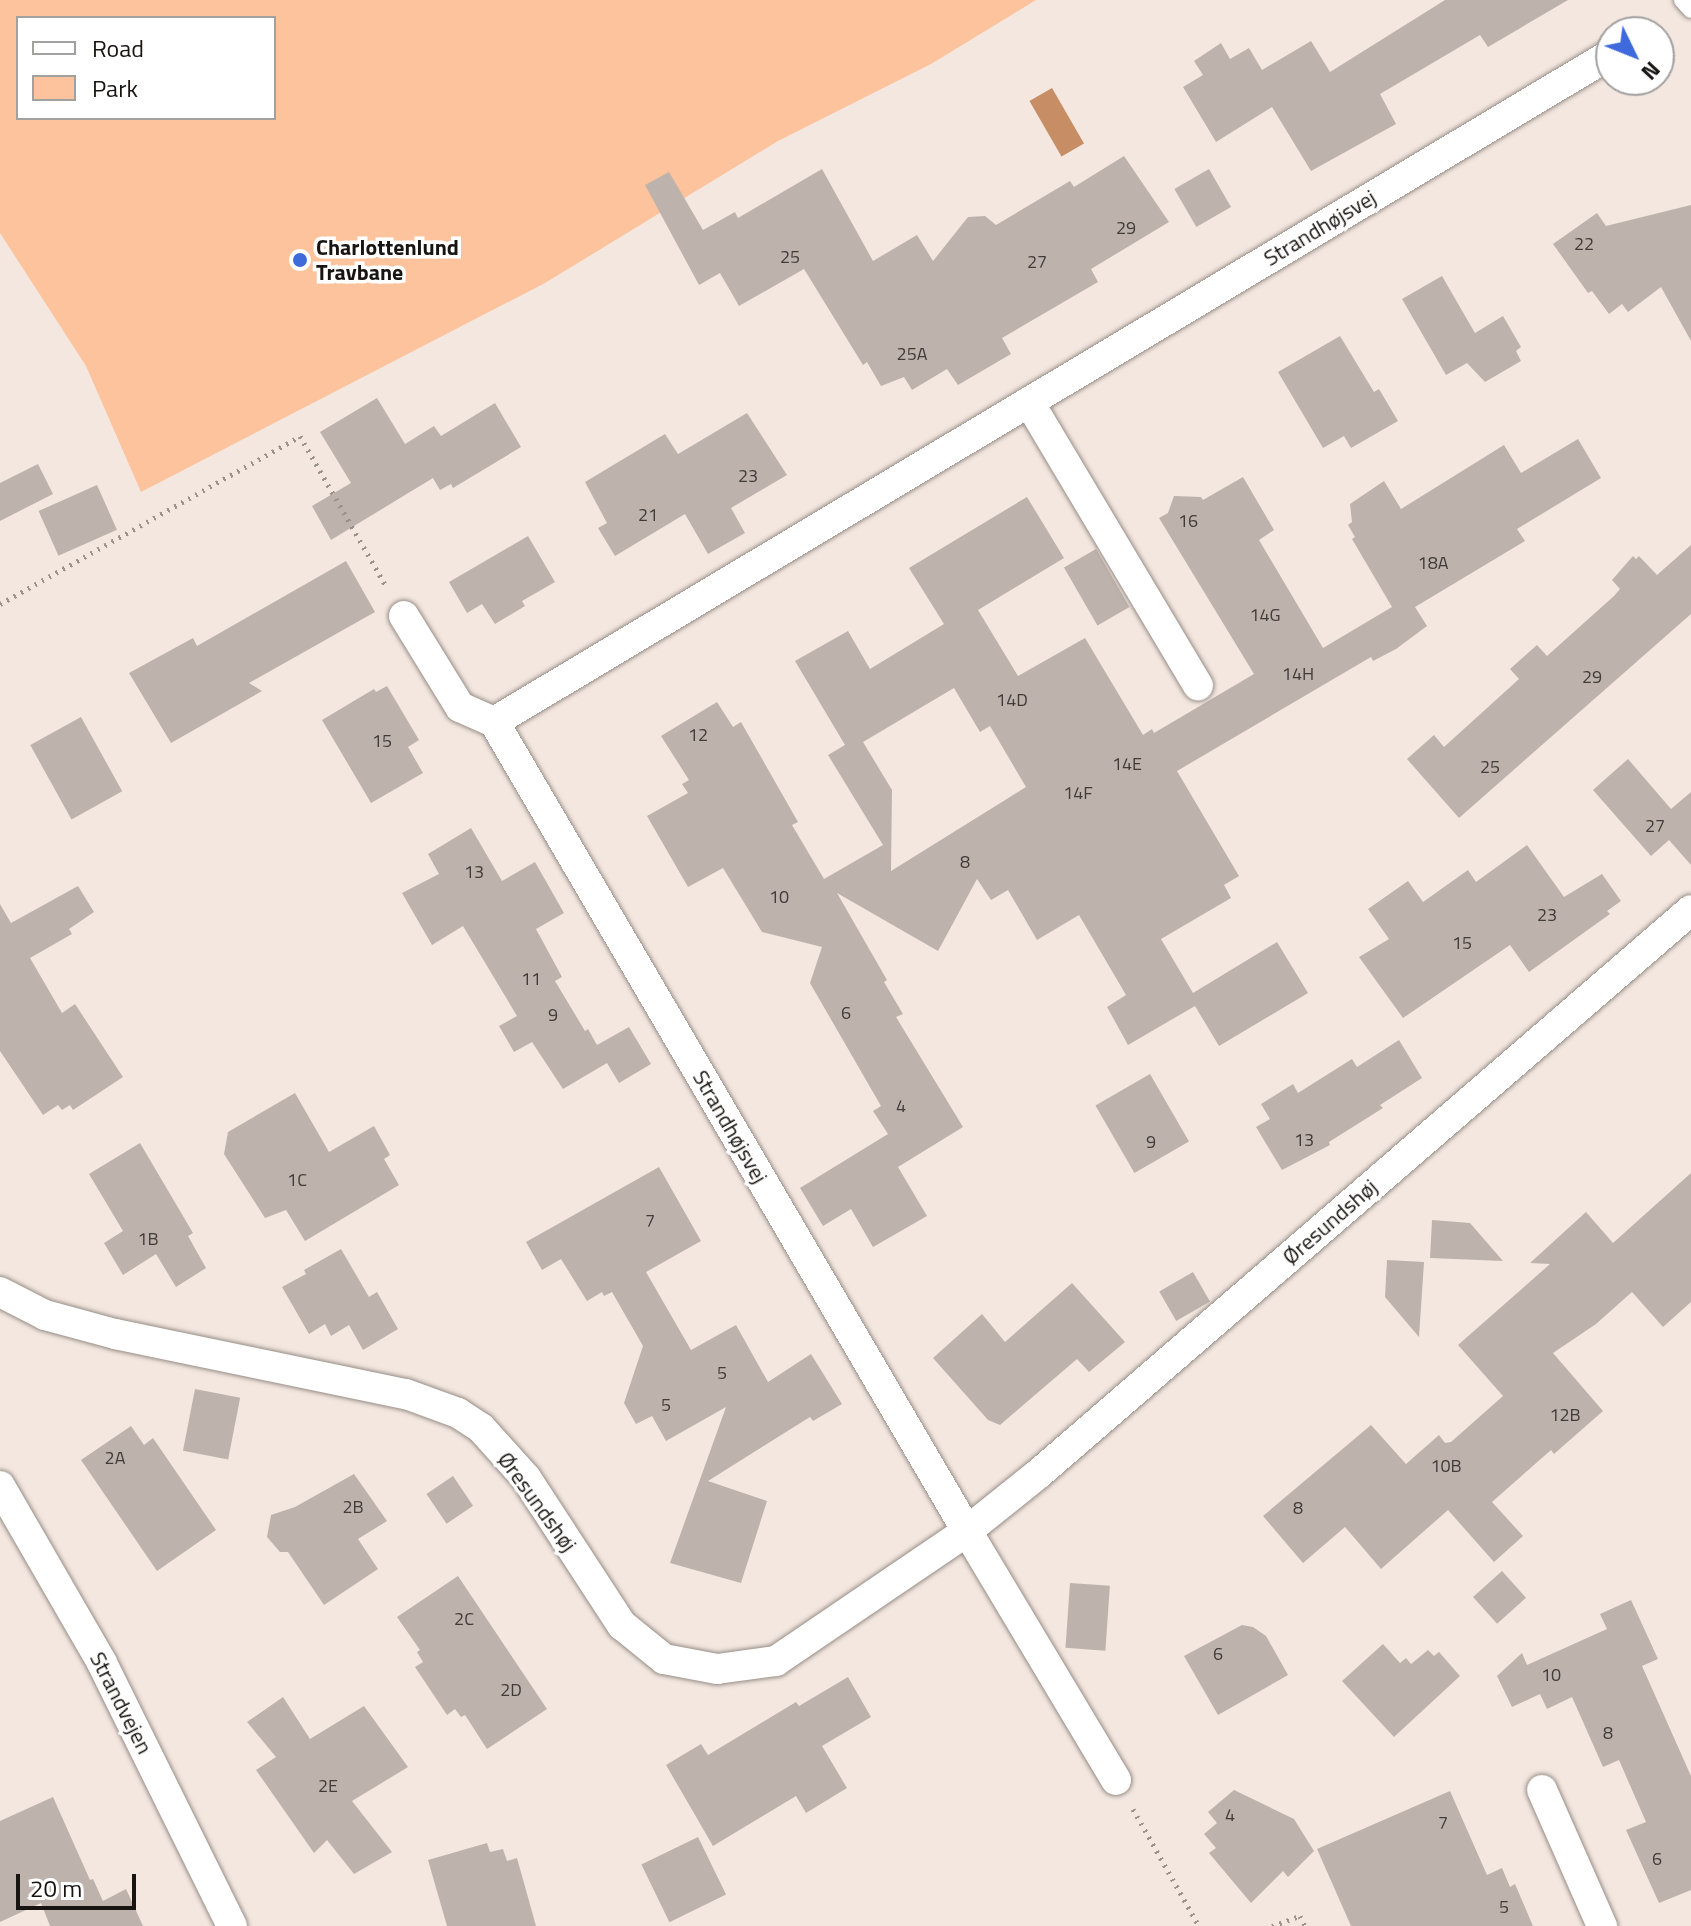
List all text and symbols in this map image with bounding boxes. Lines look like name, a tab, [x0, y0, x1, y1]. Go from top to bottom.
legend	[16, 16, 276, 120]
north arrow	[1595, 16, 1675, 96]
text: Road	[92, 30, 144, 66]
text: N	[1633, 54, 1669, 88]
text: Park	[92, 70, 138, 106]
street label: Strandhøjsvej	[1259, 184, 1381, 272]
house number: 29	[1116, 217, 1136, 239]
house number: 22	[1574, 233, 1594, 255]
place label: Charlottenlund Travbane	[316, 234, 459, 286]
house number: 25	[780, 246, 800, 268]
marker: Charlottenlund Travbane	[291, 251, 309, 269]
house number: 27	[1027, 251, 1047, 273]
house number: 25A	[897, 343, 927, 365]
house number: 23	[738, 465, 758, 487]
house number: 21	[638, 504, 658, 526]
house number: 16	[1178, 510, 1198, 532]
house number: 18A	[1418, 552, 1448, 574]
house number: 14G	[1249, 604, 1281, 626]
house number: 14H	[1282, 663, 1314, 685]
house number: 29	[1582, 666, 1602, 688]
house number: 14D	[996, 689, 1028, 711]
house number: 12	[688, 724, 708, 746]
house number: 15	[372, 730, 392, 752]
house number: 14E	[1112, 753, 1142, 775]
house number: 25	[1480, 756, 1500, 778]
house number: 14F	[1063, 782, 1093, 804]
house number: 27	[1645, 815, 1665, 837]
house number: 8	[960, 851, 970, 873]
house number: 13	[464, 861, 484, 883]
house number: 10	[769, 886, 789, 908]
house number: 23	[1537, 904, 1557, 926]
house number: 15	[1452, 932, 1472, 954]
house number: 11	[521, 968, 541, 990]
house number: 6	[841, 1002, 851, 1024]
house number: 9	[548, 1004, 558, 1026]
street label: Strandhøjsvej	[687, 1066, 773, 1188]
house number: 4	[896, 1095, 906, 1117]
house number: 13	[1294, 1129, 1314, 1151]
house number: 9	[1146, 1131, 1156, 1153]
house number: 1C	[287, 1169, 307, 1191]
street label: Øresundshøj	[1277, 1174, 1383, 1270]
house number: 7	[645, 1210, 655, 1232]
house number: 1B	[137, 1228, 159, 1250]
house number: 5	[717, 1362, 727, 1384]
house number: 5	[661, 1394, 671, 1416]
house number: 12B	[1549, 1404, 1581, 1426]
house number: 2A	[105, 1447, 125, 1469]
street label: Øresundshøj	[492, 1447, 582, 1557]
house number: 10B	[1430, 1455, 1462, 1477]
house number: 2B	[342, 1496, 364, 1518]
house number: 8	[1293, 1497, 1303, 1519]
house number: 2C	[454, 1608, 474, 1630]
house number: 6	[1213, 1643, 1223, 1665]
street label: Strandvejen	[84, 1648, 158, 1758]
house number: 10	[1541, 1664, 1561, 1686]
house number: 2D	[500, 1679, 522, 1701]
house number: 8	[1603, 1722, 1613, 1744]
house number: 2E	[318, 1775, 338, 1797]
house number: 4	[1225, 1804, 1235, 1826]
house number: 7	[1438, 1812, 1448, 1834]
house number: 6	[1652, 1848, 1662, 1870]
scale bar	[20, 1858, 140, 1908]
text: 20 m	[30, 1870, 82, 1906]
house number: 5	[1499, 1896, 1509, 1918]

